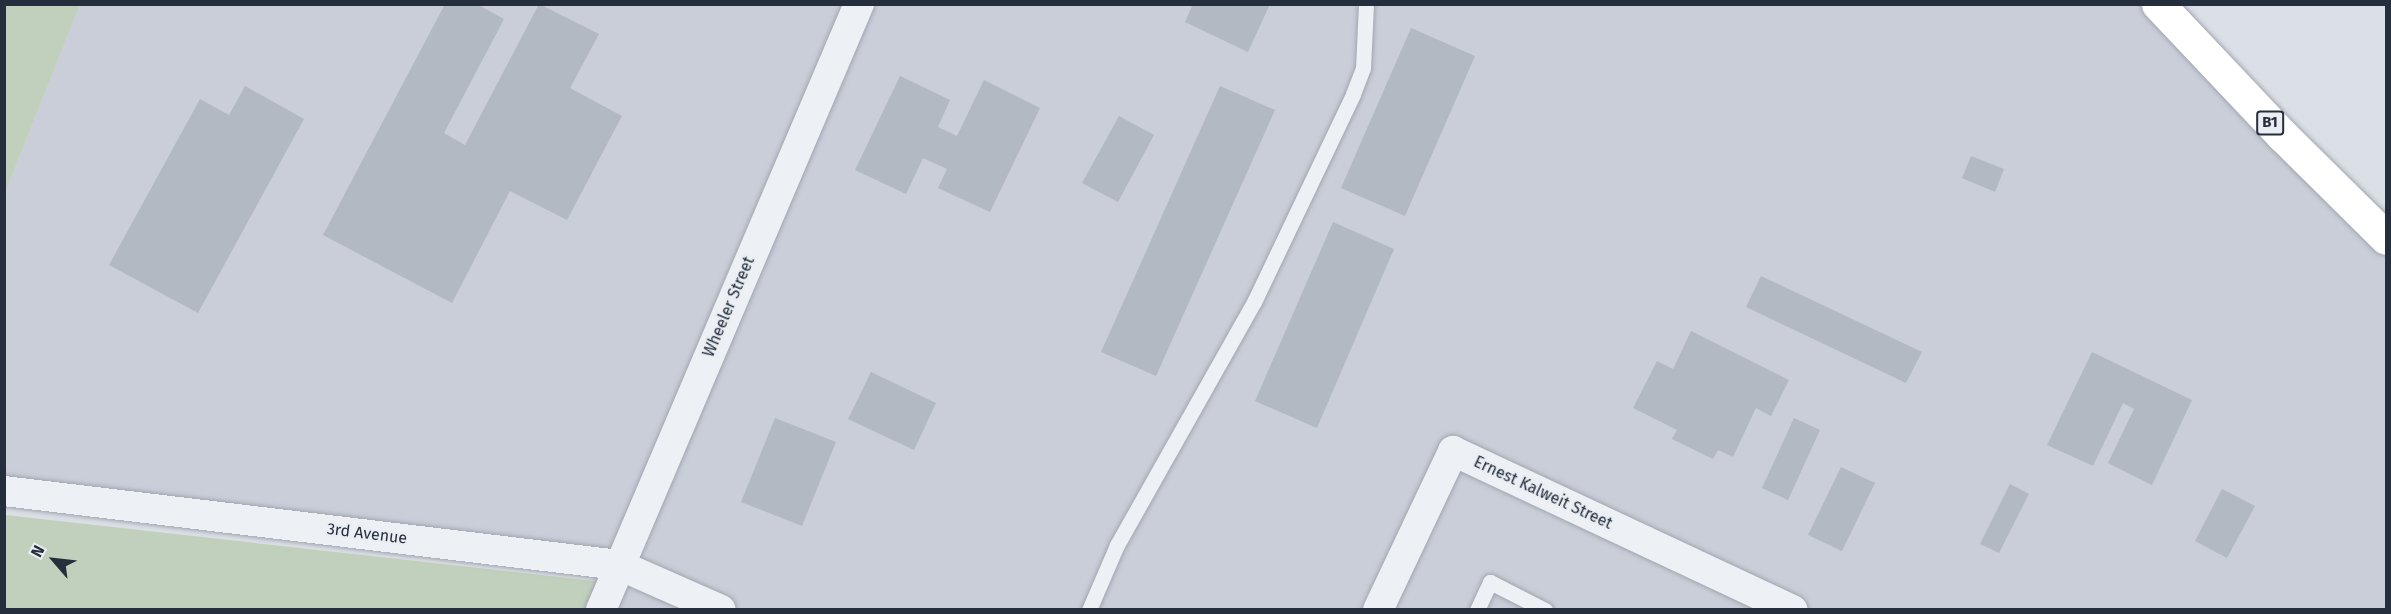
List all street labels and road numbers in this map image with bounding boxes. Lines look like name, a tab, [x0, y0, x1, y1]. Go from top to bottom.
road number: B1	[2255, 111, 2285, 135]
street label: Wheeler Street	[699, 254, 759, 360]
street label: Ernest Kalweit Street	[1471, 452, 1615, 534]
street label: 3rd Avenue	[326, 520, 408, 548]

